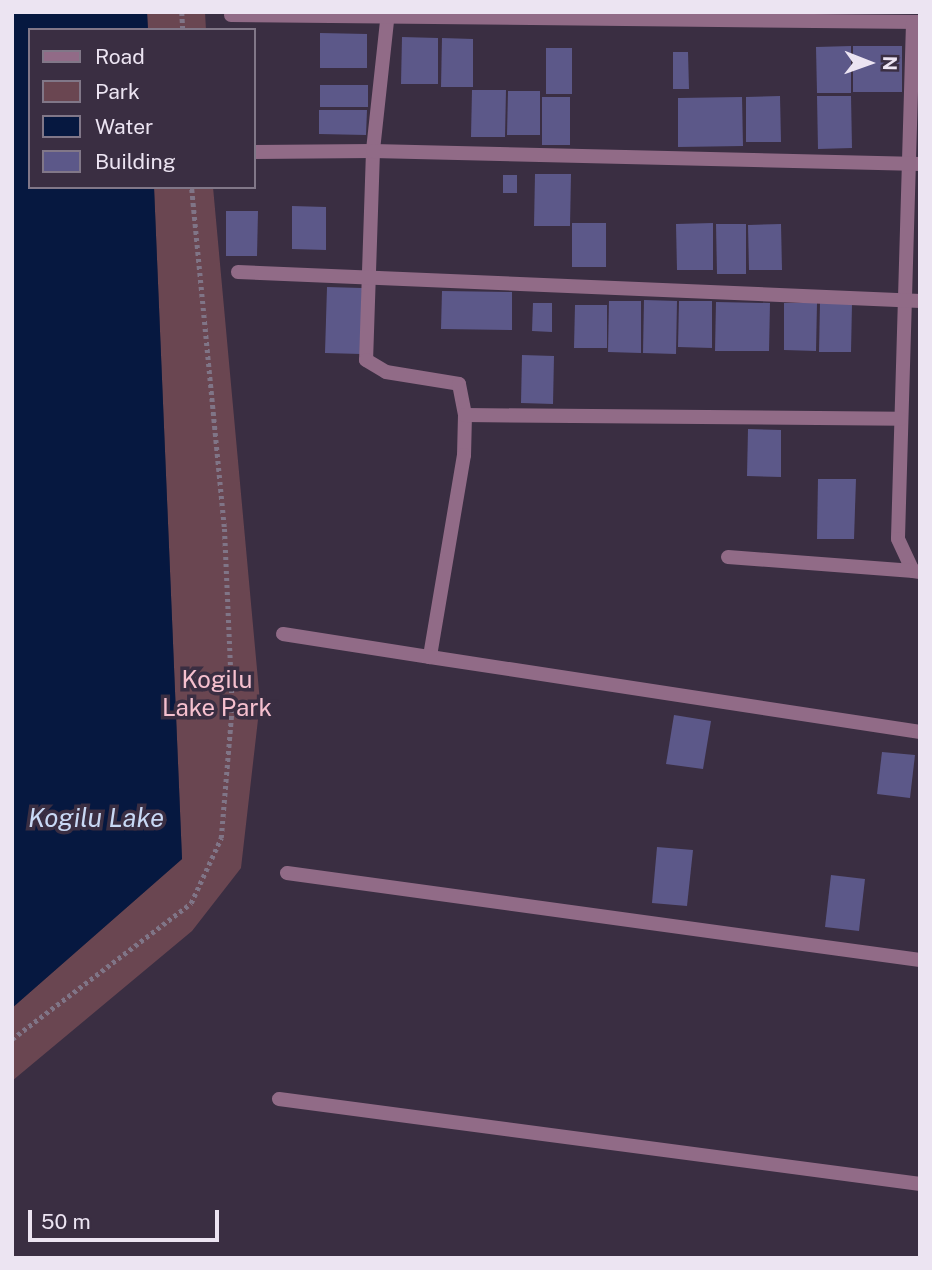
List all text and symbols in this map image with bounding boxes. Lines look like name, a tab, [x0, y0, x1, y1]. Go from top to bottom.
legend	[28, 28, 256, 189]
north arrow	[834, 28, 904, 98]
text: Road	[95, 44, 145, 69]
text: N	[879, 56, 901, 71]
text: Park	[95, 79, 140, 104]
text: Water	[95, 114, 153, 139]
text: Building	[95, 149, 176, 174]
park label: Kogilu Lake Park	[162, 666, 272, 722]
water label: Kogilu Lake	[28, 802, 164, 834]
scale bar	[32, 1196, 222, 1240]
text: 50 m	[41, 1209, 91, 1234]

